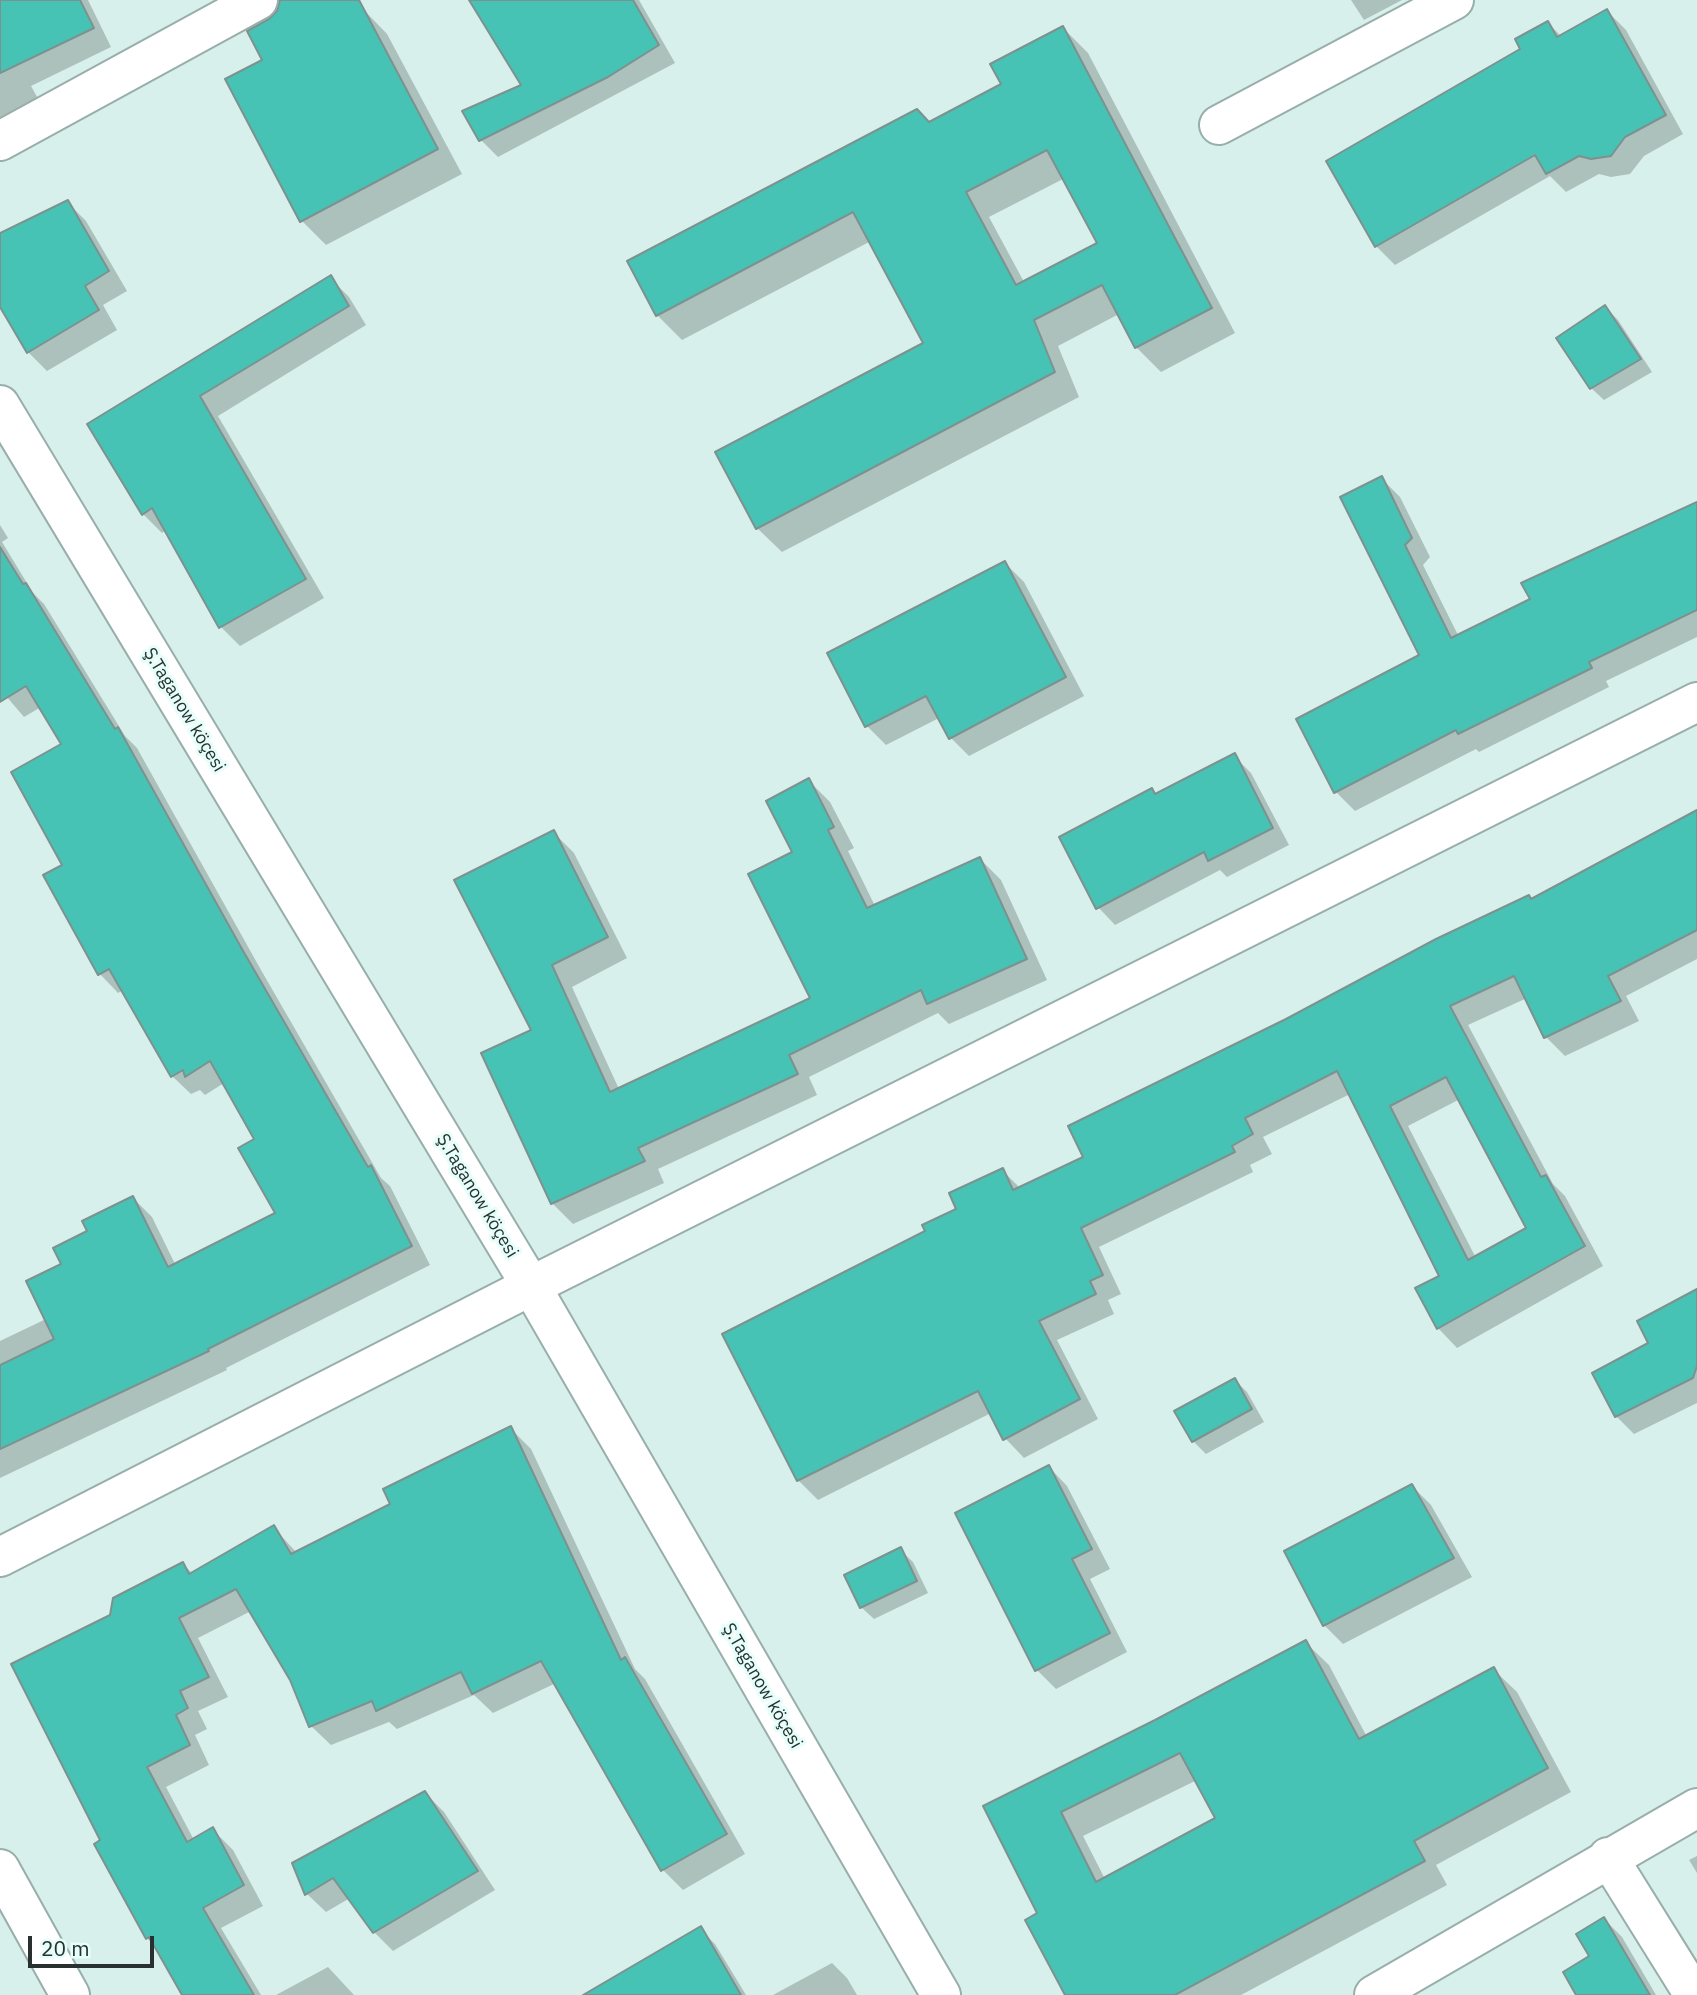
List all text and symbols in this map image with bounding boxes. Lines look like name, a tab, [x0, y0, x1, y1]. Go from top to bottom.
street label: Ş.Taganow köçesi	[138, 644, 230, 776]
street label: Ş.Taganow köçesi	[431, 1130, 523, 1262]
street label: Ş.Taganow köçesi	[717, 1619, 807, 1753]
scale bar	[32, 1922, 158, 1966]
text: 20 m	[41, 1934, 90, 1962]

